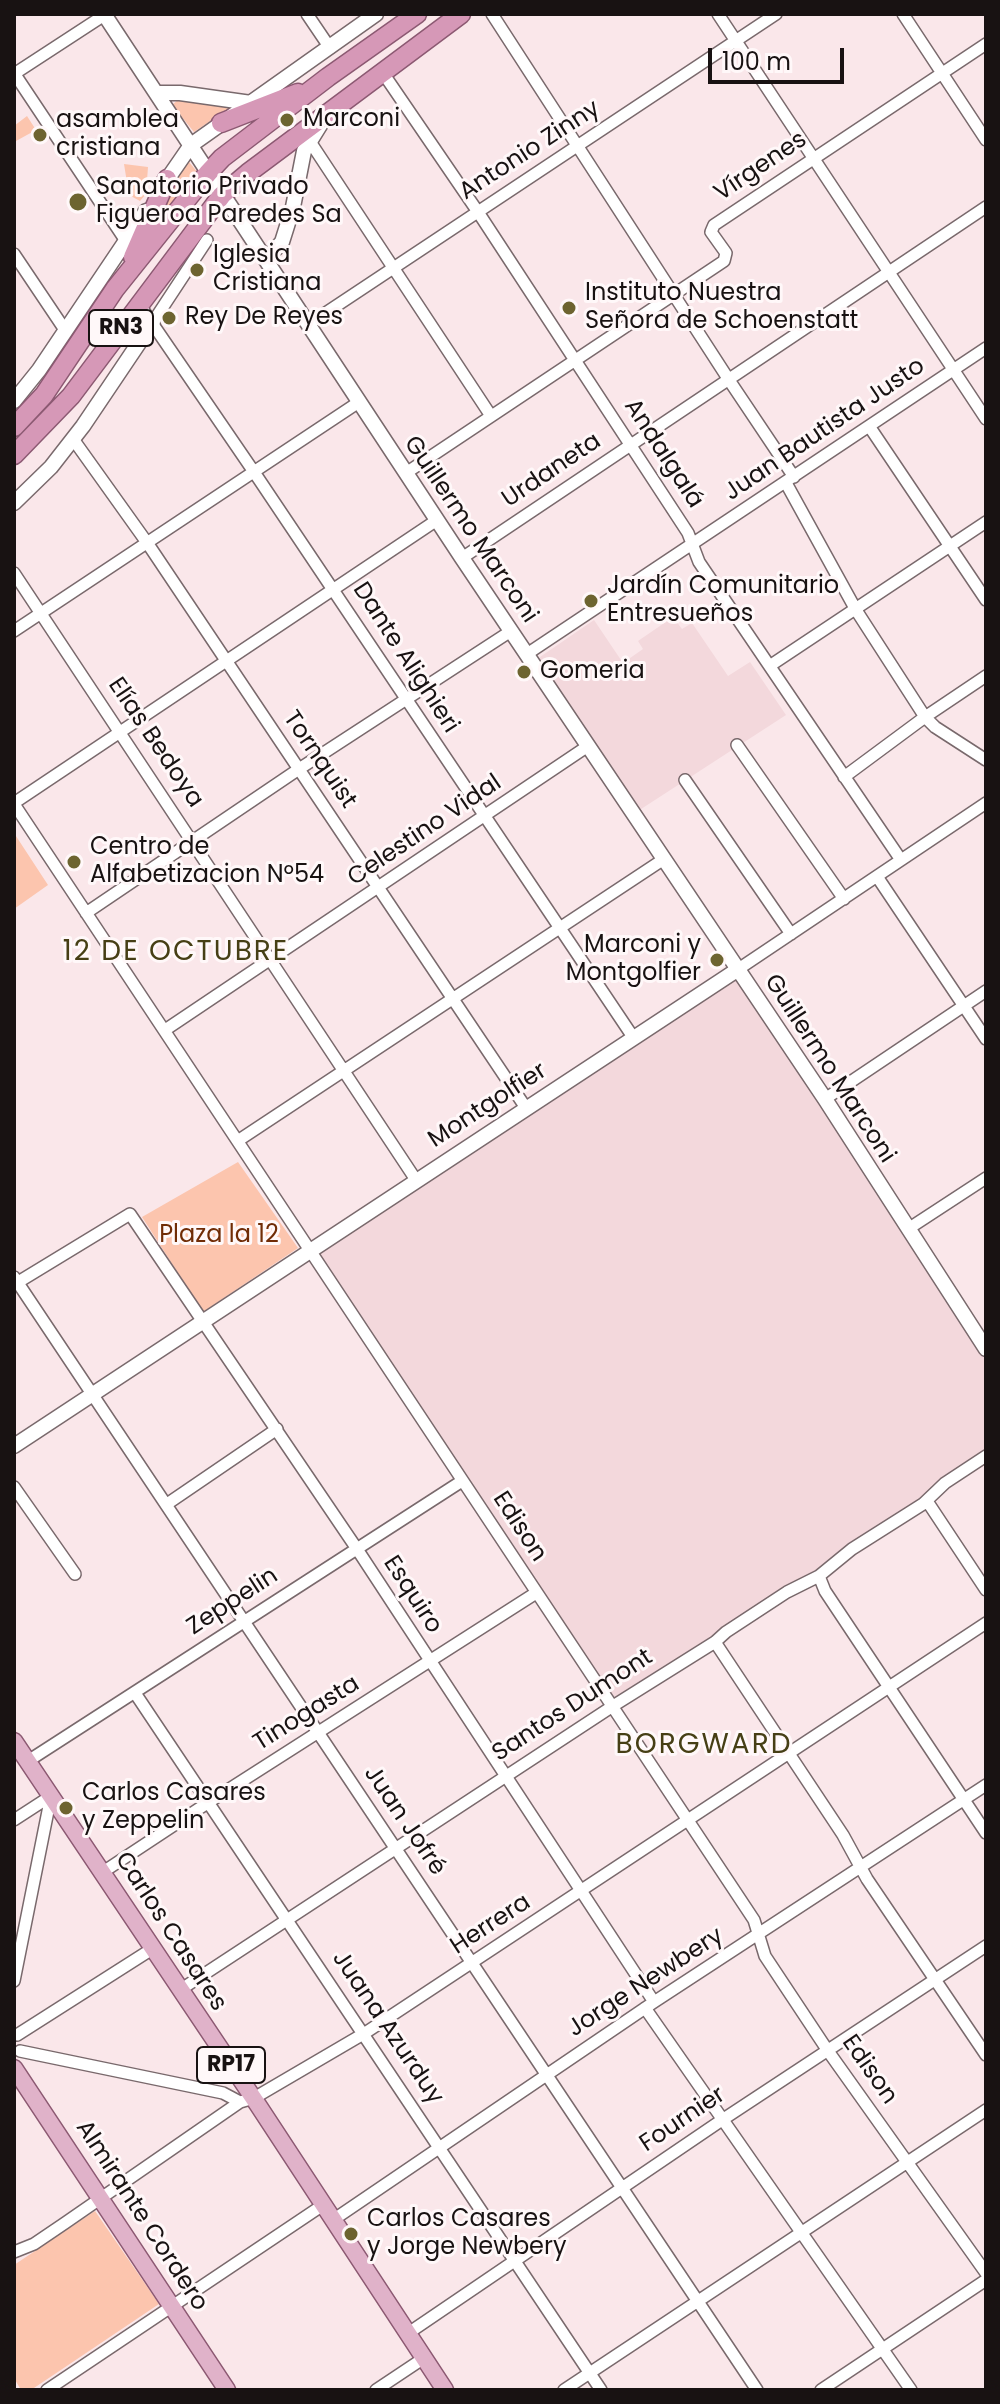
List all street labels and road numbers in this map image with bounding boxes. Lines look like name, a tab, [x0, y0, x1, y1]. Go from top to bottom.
street label: Antonio Zinny	[454, 95, 606, 207]
street label: Vírgenes	[709, 126, 813, 208]
road number: RN3	[89, 310, 153, 346]
street label: Juan Bautista Justo	[719, 352, 931, 508]
street label: Andalgalá	[617, 394, 709, 514]
street label: Urdaneta	[497, 428, 607, 514]
street label: Guillermo Marconi	[397, 431, 543, 629]
street label: Dante Alighieri	[346, 577, 464, 739]
street label: Elías Bedoya	[101, 673, 209, 813]
street label: Tornquist	[276, 706, 362, 814]
street label: Celestino Vidal	[343, 769, 507, 893]
street label: Guillermo Marconi	[757, 969, 901, 1169]
street label: Montgolfier	[423, 1057, 553, 1155]
street label: Edison	[486, 1487, 552, 1567]
street label: Esquiro	[376, 1551, 448, 1639]
street label: Zeppelin	[182, 1562, 284, 1642]
street label: Santos Dumont	[487, 1643, 659, 1769]
street label: Tinogasta	[249, 1670, 365, 1758]
street label: Juan Jofré	[357, 1761, 451, 1881]
street label: Carlos Casares	[108, 1847, 232, 2017]
street label: Herrera	[446, 1889, 536, 1961]
street label: Jorge Newbery	[563, 1922, 729, 2044]
street label: Juana Azurduy	[325, 1946, 449, 2110]
street label: Edison	[835, 2030, 903, 2110]
road number: RP17	[197, 2047, 265, 2083]
street label: Fournier	[635, 2081, 731, 2159]
street label: Almirante Cordero	[69, 2115, 213, 2317]

